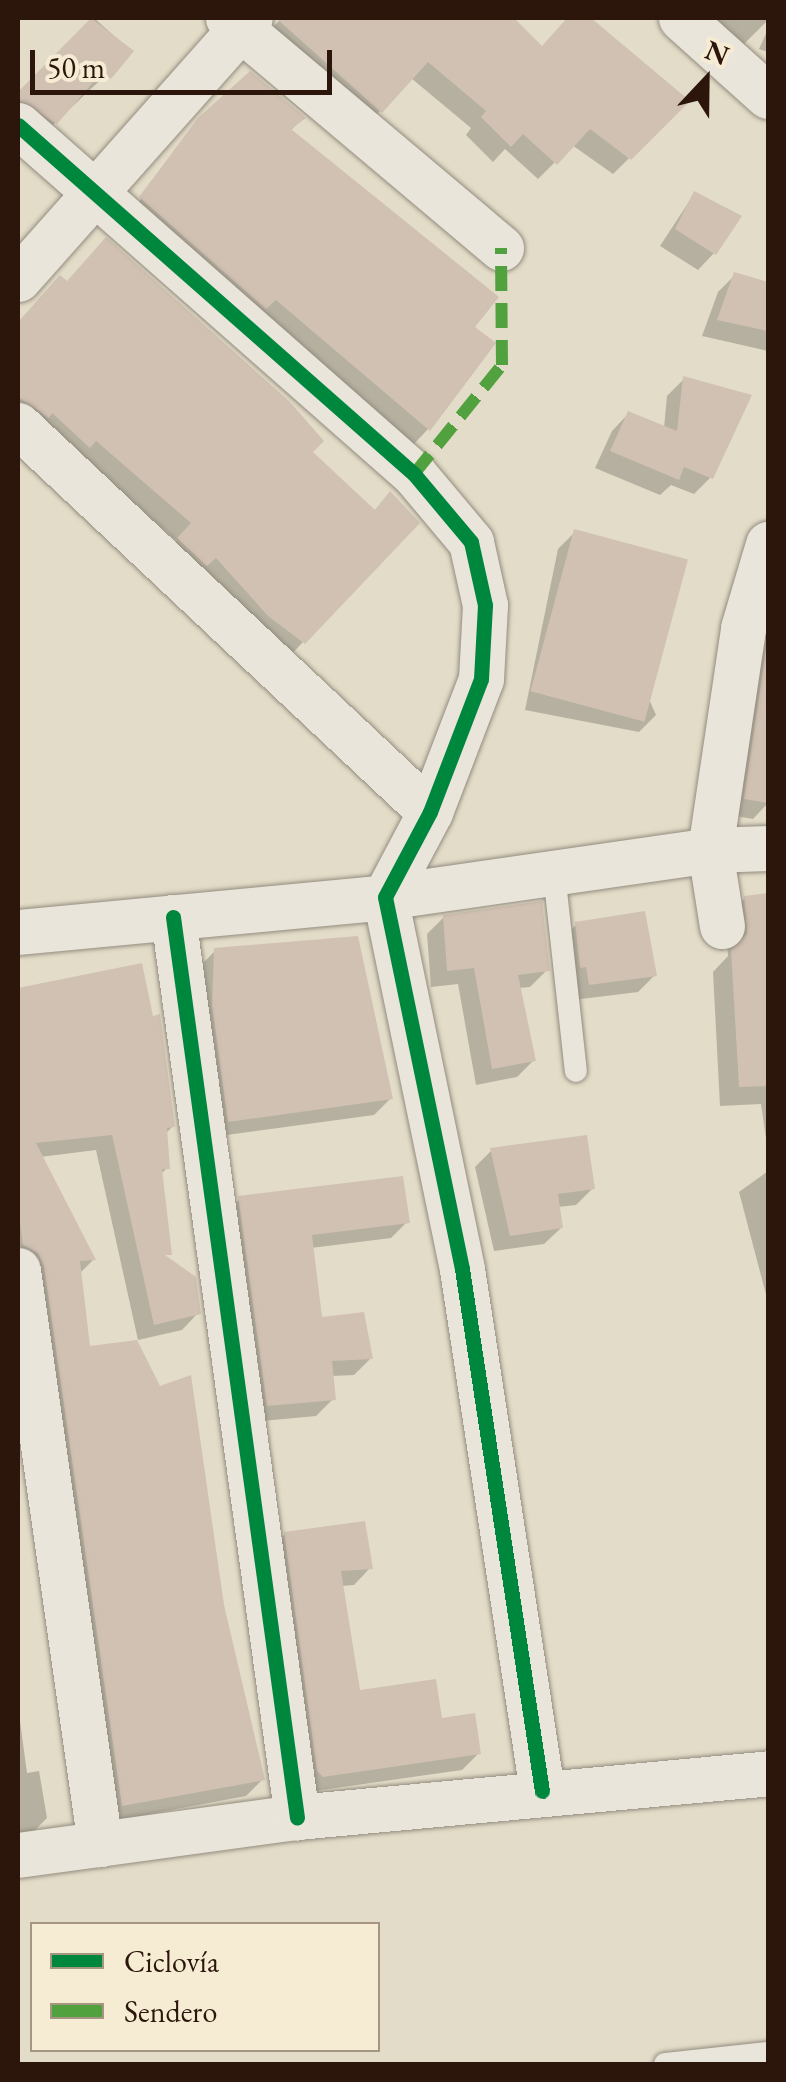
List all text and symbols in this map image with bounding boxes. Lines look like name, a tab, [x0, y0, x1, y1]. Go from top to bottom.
scale bar	[35, 30, 338, 92]
north arrow	[656, 30, 756, 130]
text: N	[700, 31, 734, 73]
text: 50 m	[47, 48, 105, 87]
legend	[30, 1922, 380, 2052]
text: Ciclovía	[124, 1942, 219, 1981]
text: Sendero	[124, 1992, 217, 2031]

